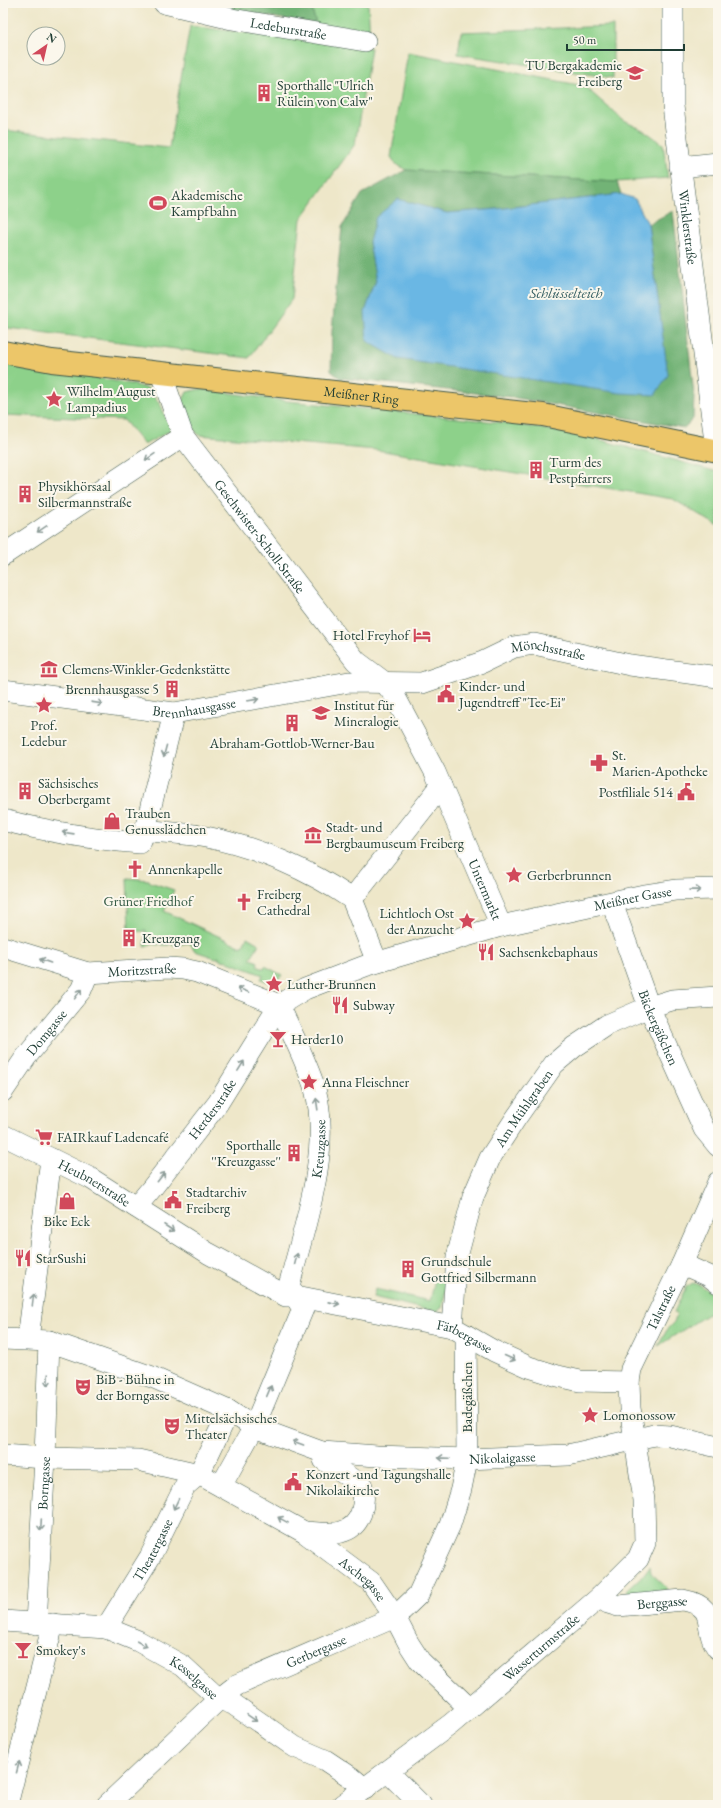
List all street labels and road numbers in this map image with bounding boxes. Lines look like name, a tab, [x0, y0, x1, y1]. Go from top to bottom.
street label: Ledeburstraße	[249, 13, 328, 44]
street label: Winklerstraße	[675, 189, 702, 266]
street label: Meißner Ring	[323, 382, 401, 408]
street label: Geschwister-Scholl-Straße	[210, 475, 310, 597]
street label: Mönchsstraße	[510, 635, 588, 664]
street label: Brennhausgasse	[151, 693, 238, 722]
street label: Untermarkt	[464, 856, 507, 923]
street label: Meißner Gasse	[592, 882, 673, 915]
street label: Moritzstraße	[107, 959, 177, 981]
street label: Bäckergäßchen	[635, 987, 683, 1069]
street label: Domgasse	[22, 1005, 71, 1059]
street label: Am Mühlgraben	[490, 1065, 557, 1151]
street label: Herderstraße	[184, 1075, 240, 1143]
street label: Kreuzgasse	[307, 1119, 329, 1179]
street label: Heubnerstraße	[55, 1155, 134, 1211]
street label: Talstraße	[642, 1282, 680, 1334]
street label: Färbergasse	[435, 1315, 496, 1358]
street label: Badegäßchen	[458, 1361, 476, 1432]
street label: Nikolaigasse	[469, 1447, 536, 1468]
street label: Borngasse	[33, 1455, 54, 1510]
street label: Theatergasse	[128, 1515, 177, 1584]
street label: Aschegasse	[335, 1552, 391, 1605]
street label: Berggasse	[636, 1591, 690, 1613]
street label: Wasserturmstraße	[499, 1609, 583, 1685]
street label: Gerbergasse	[283, 1630, 349, 1672]
street label: Kesselgasse	[167, 1651, 223, 1704]

